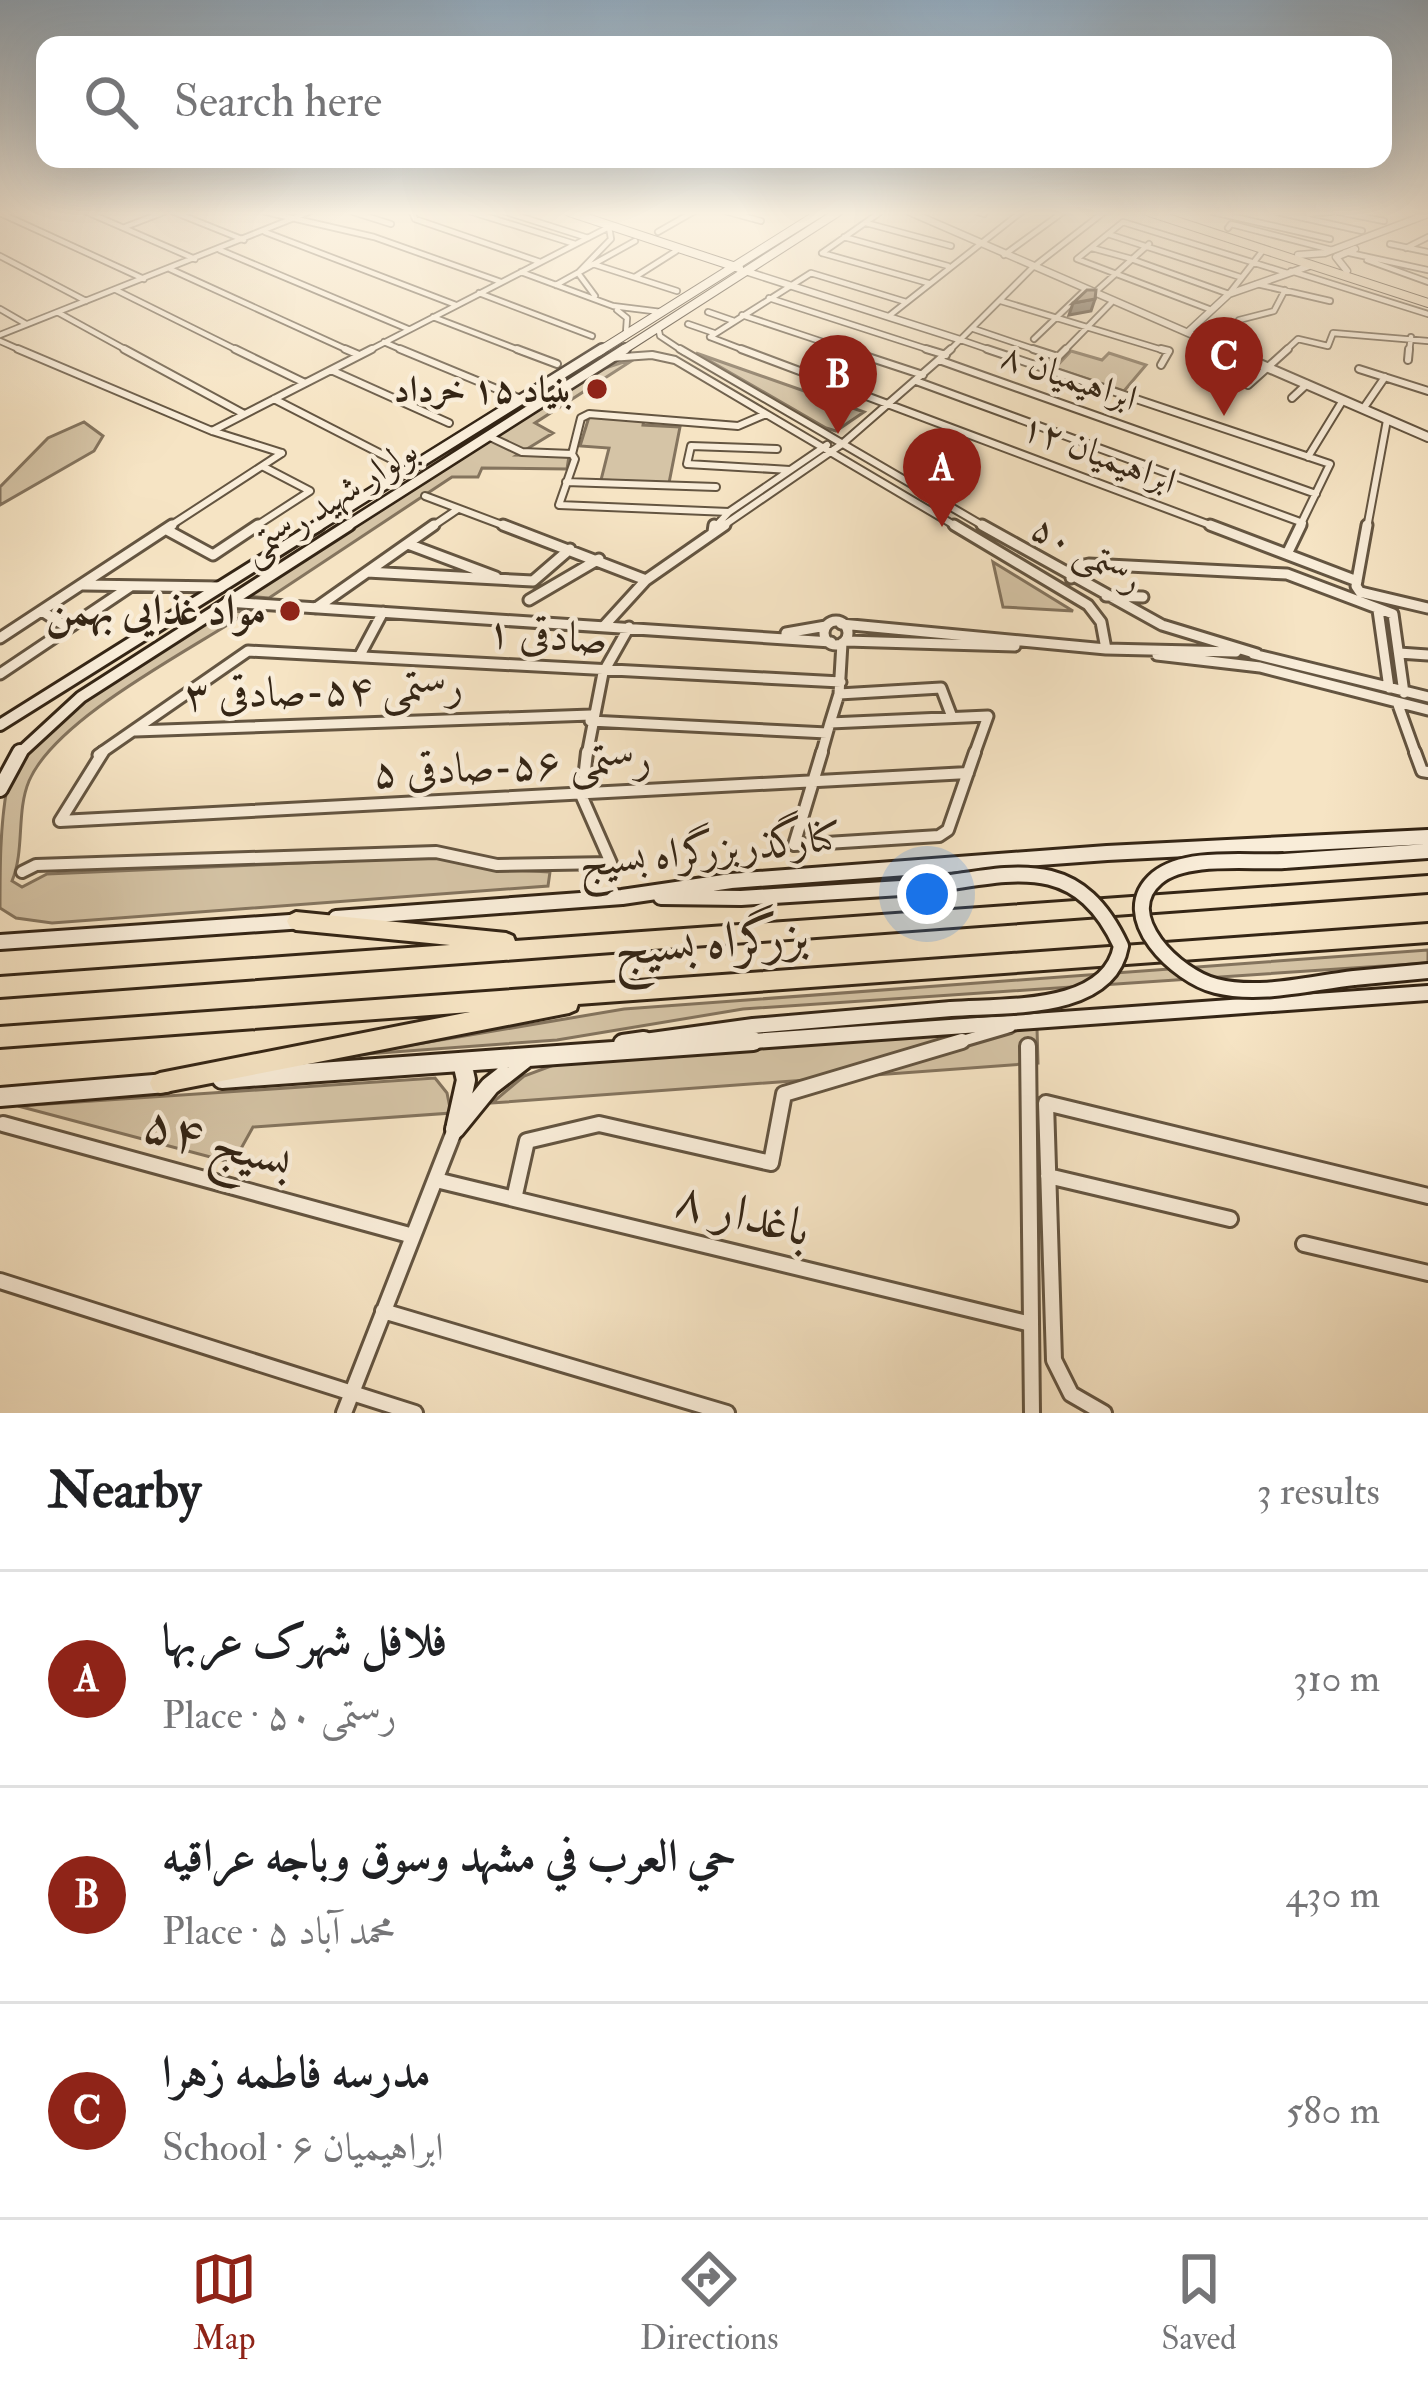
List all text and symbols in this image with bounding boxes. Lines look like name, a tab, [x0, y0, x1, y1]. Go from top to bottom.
search box	[36, 36, 1392, 168]
icon: search	[78, 69, 144, 135]
text: Search here	[174, 74, 382, 130]
pin: C	[1185, 317, 1263, 416]
street label: ابراهیمیان ۸	[995, 333, 1143, 421]
pin: B	[799, 335, 877, 434]
place label: بنیاد ۱۵ خرداد	[393, 367, 573, 412]
marker: بنیاد ۱۵ خرداد	[584, 376, 610, 402]
street label: ابراهیمیان ۱۲	[1015, 404, 1183, 504]
street label: بولوار شهید رستمی	[234, 428, 427, 576]
pin: A	[903, 428, 981, 527]
street label: رستمی ۵۰	[1023, 505, 1150, 604]
place label: مواد غذایی بهمن	[46, 585, 266, 639]
marker: مواد غذایی بهمن	[277, 598, 303, 624]
street label: صادقی ۱	[485, 606, 609, 666]
street label: رستمی ۵۴-صادقی ۳	[184, 660, 464, 723]
street label: رستمی ۵۶-صادقی ۵	[372, 733, 652, 800]
street label: کنارگذربزرگراه بسیج	[576, 805, 845, 900]
your location	[897, 864, 957, 924]
street label: بزرگراه بسیج	[612, 901, 811, 993]
street label: بسیج ۵۴	[133, 1091, 300, 1204]
street label: باغدار ۸	[669, 1166, 817, 1262]
text: Nearby	[48, 1459, 201, 1523]
text: 3 results	[1257, 1467, 1380, 1516]
text: فلافل شهرک عربها	[162, 1613, 448, 1669]
text: A	[75, 1654, 99, 1703]
text: 310 m	[1293, 1654, 1380, 1703]
text: Place · رستمی ۵۰	[162, 1691, 397, 1740]
text: حي العرب في مشهد وسوق وباجه عراقيه	[162, 1829, 737, 1885]
text: B	[74, 1870, 100, 1919]
text: 430 m	[1286, 1870, 1380, 1919]
text: Place · محمد آباد ۵	[162, 1907, 395, 1956]
text: مدرسه فاطمه زهرا	[162, 2045, 431, 2101]
text: C	[73, 2086, 101, 2135]
text: 580 m	[1286, 2086, 1380, 2135]
text: School · ابراهیمیان ۶	[162, 2123, 444, 2172]
tab: Map	[191, 2246, 257, 2359]
tab: Directions	[640, 2246, 779, 2359]
tab: Saved	[1161, 2246, 1237, 2359]

